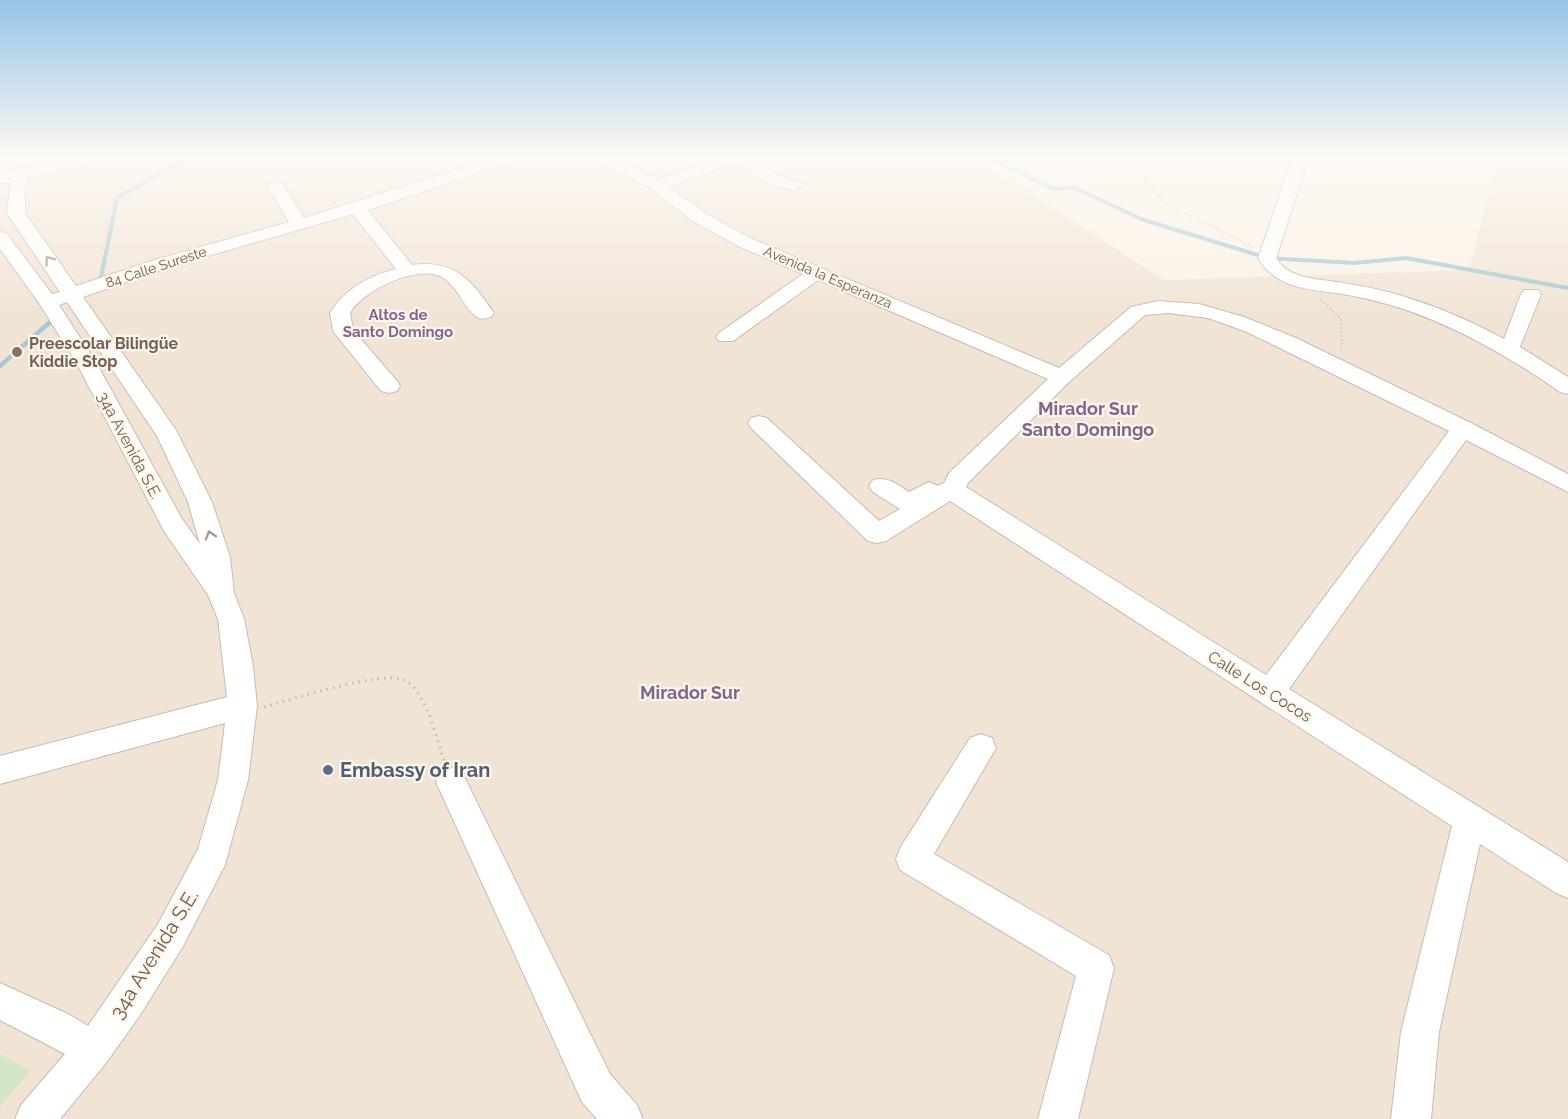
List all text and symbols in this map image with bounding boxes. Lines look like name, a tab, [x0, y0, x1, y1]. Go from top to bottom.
street label: 84 Calle Sureste	[103, 243, 209, 291]
street label: Avenida la Esperanza	[761, 243, 895, 311]
one-way arrow	[45, 255, 56, 266]
district label: Altos de Santo Domingo	[343, 306, 453, 341]
place label: Preescolar Bilingüe Kiddie Stop	[29, 334, 179, 371]
marker: Preescolar Bilingüe Kiddie Stop	[10, 345, 24, 359]
street label: 34a Avenida S.E.	[93, 388, 166, 502]
district label: Mirador Sur Santo Domingo	[1022, 398, 1154, 440]
one-way arrow	[205, 530, 217, 541]
street label: Calle Los Cocos	[1204, 647, 1315, 726]
district label: Mirador Sur	[640, 682, 740, 703]
place label: Embassy of Iran	[340, 758, 490, 782]
marker: Embassy of Iran	[321, 763, 335, 777]
street label: 34a Avenida S.E.	[105, 885, 203, 1023]

